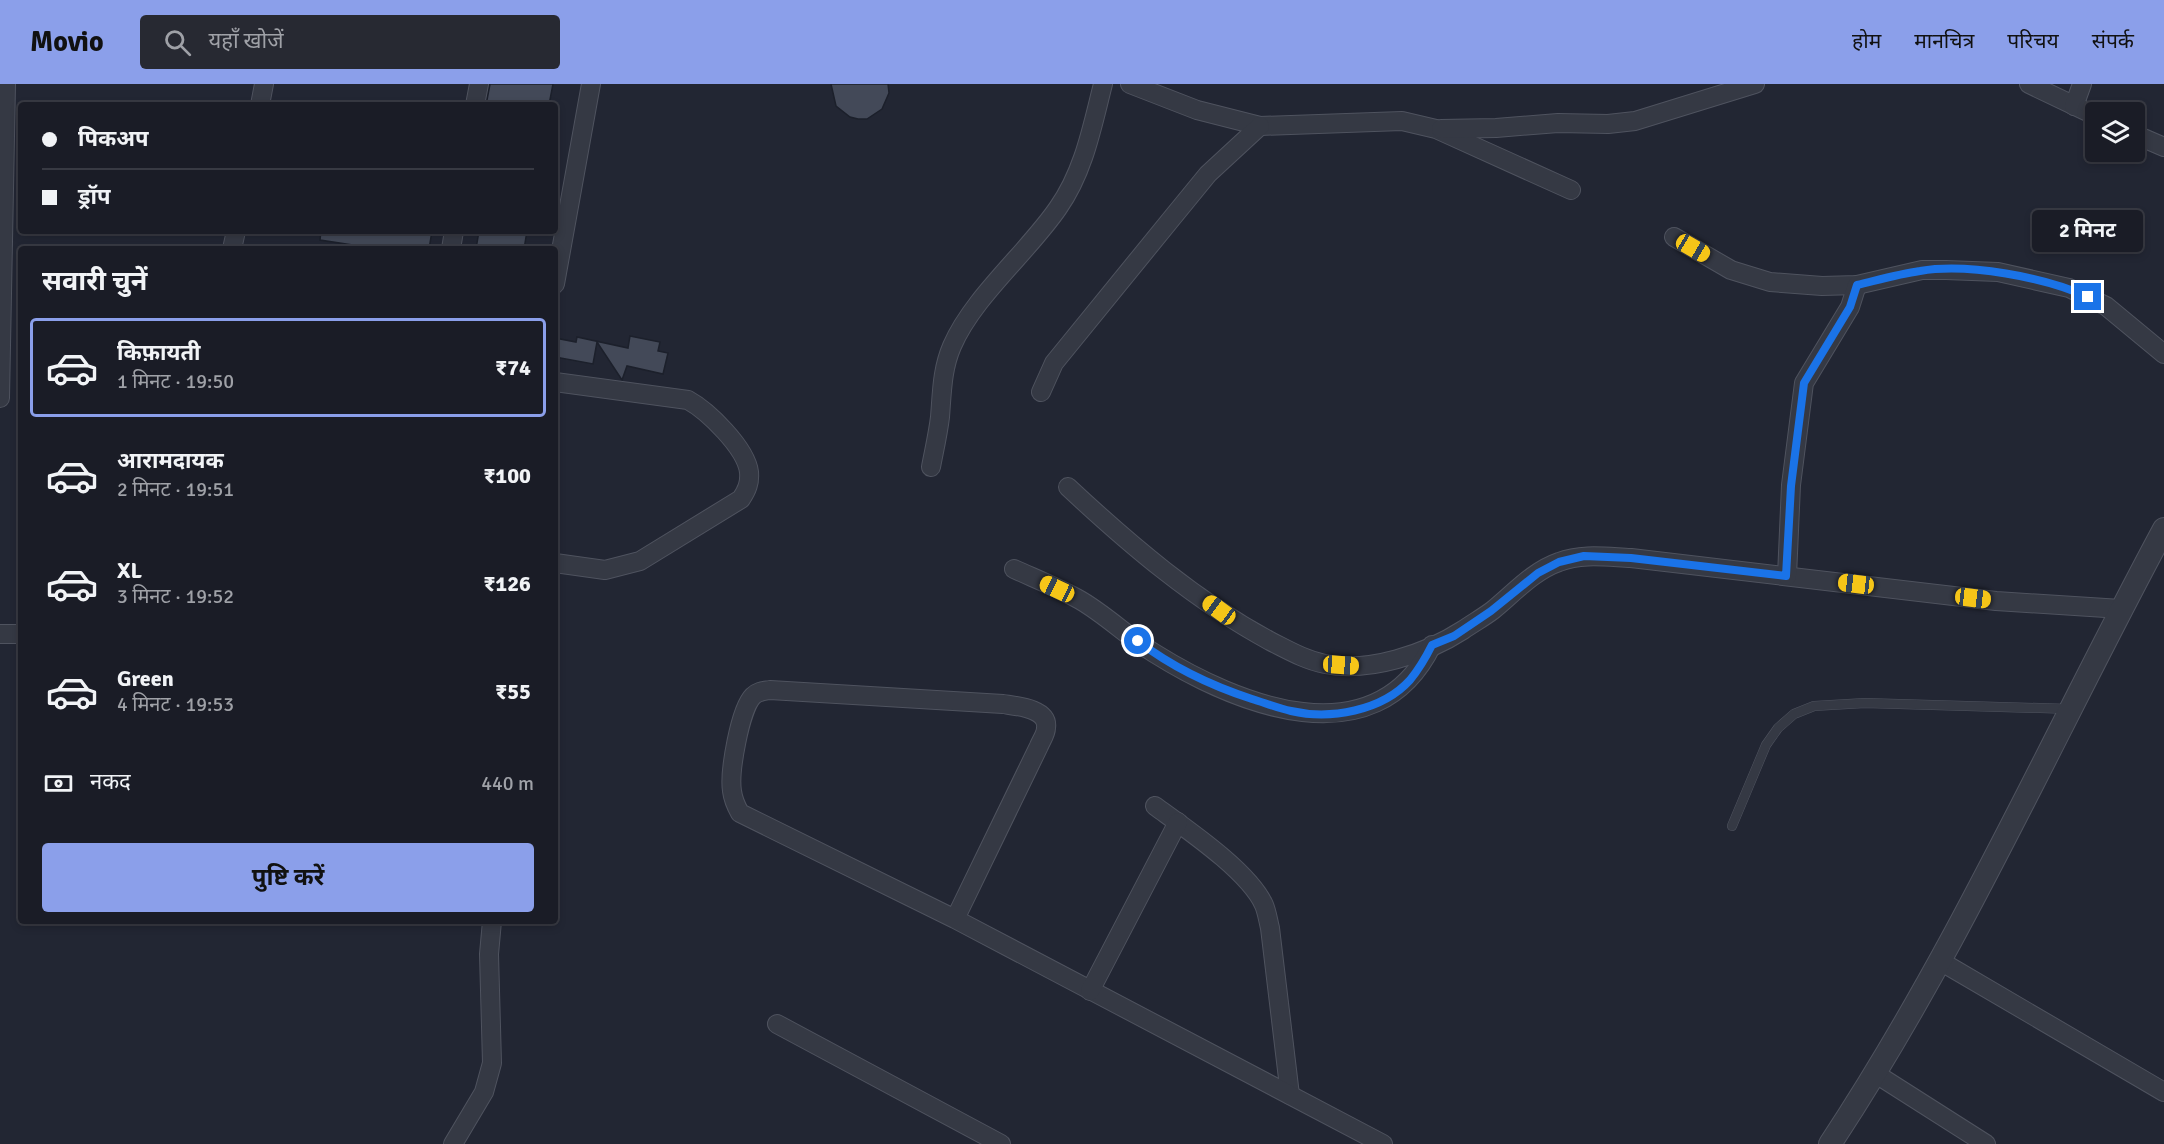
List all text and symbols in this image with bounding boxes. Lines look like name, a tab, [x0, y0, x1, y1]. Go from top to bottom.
search box	[140, 15, 560, 69]
text: Movio	[30, 25, 104, 59]
icon: search	[161, 26, 194, 59]
text: यहाँ खोजें	[209, 27, 284, 54]
text: होम	[1852, 28, 1881, 54]
text: मानचित्र	[1914, 28, 1974, 54]
text: परिचय	[2007, 28, 2059, 54]
text: संपर्क	[2092, 28, 2134, 54]
map controls	[2085, 102, 2145, 162]
button: layers	[2085, 102, 2145, 162]
text: पिकअप	[78, 125, 149, 152]
text: ड्रॉप	[78, 183, 111, 210]
callout: 2 मिनट	[2032, 210, 2144, 252]
text: 2 मिनट	[2059, 218, 2116, 243]
car	[1673, 231, 1713, 265]
text: सवारी चुनें	[42, 265, 147, 298]
route end	[2074, 283, 2101, 310]
text: किफ़ायती	[117, 339, 201, 366]
icon: car	[45, 341, 99, 395]
text: ₹74	[495, 354, 531, 381]
text: 1 मिनट · 19:50	[117, 369, 234, 394]
text: आरामदायक	[117, 447, 224, 474]
icon: car	[45, 449, 99, 503]
text: ₹100	[483, 462, 531, 489]
text: 2 मिनट · 19:51	[117, 477, 234, 502]
icon: car	[45, 557, 99, 611]
text: XL	[117, 557, 142, 584]
text: ₹126	[483, 570, 531, 597]
car	[1037, 573, 1077, 605]
car	[1837, 573, 1875, 595]
text: 3 मिनट · 19:52	[117, 584, 234, 609]
car	[1954, 587, 1992, 609]
car	[1199, 592, 1239, 628]
route start	[1124, 627, 1151, 654]
car	[1322, 655, 1360, 675]
icon: car	[45, 665, 99, 719]
text: Green	[117, 665, 174, 692]
text: ₹55	[495, 678, 531, 705]
text: 4 मिनट · 19:53	[117, 692, 234, 717]
icon: cash	[42, 767, 75, 800]
text: नकद	[90, 768, 131, 795]
text: 440 m	[481, 771, 534, 796]
button: पुष्टि करें	[42, 843, 534, 912]

